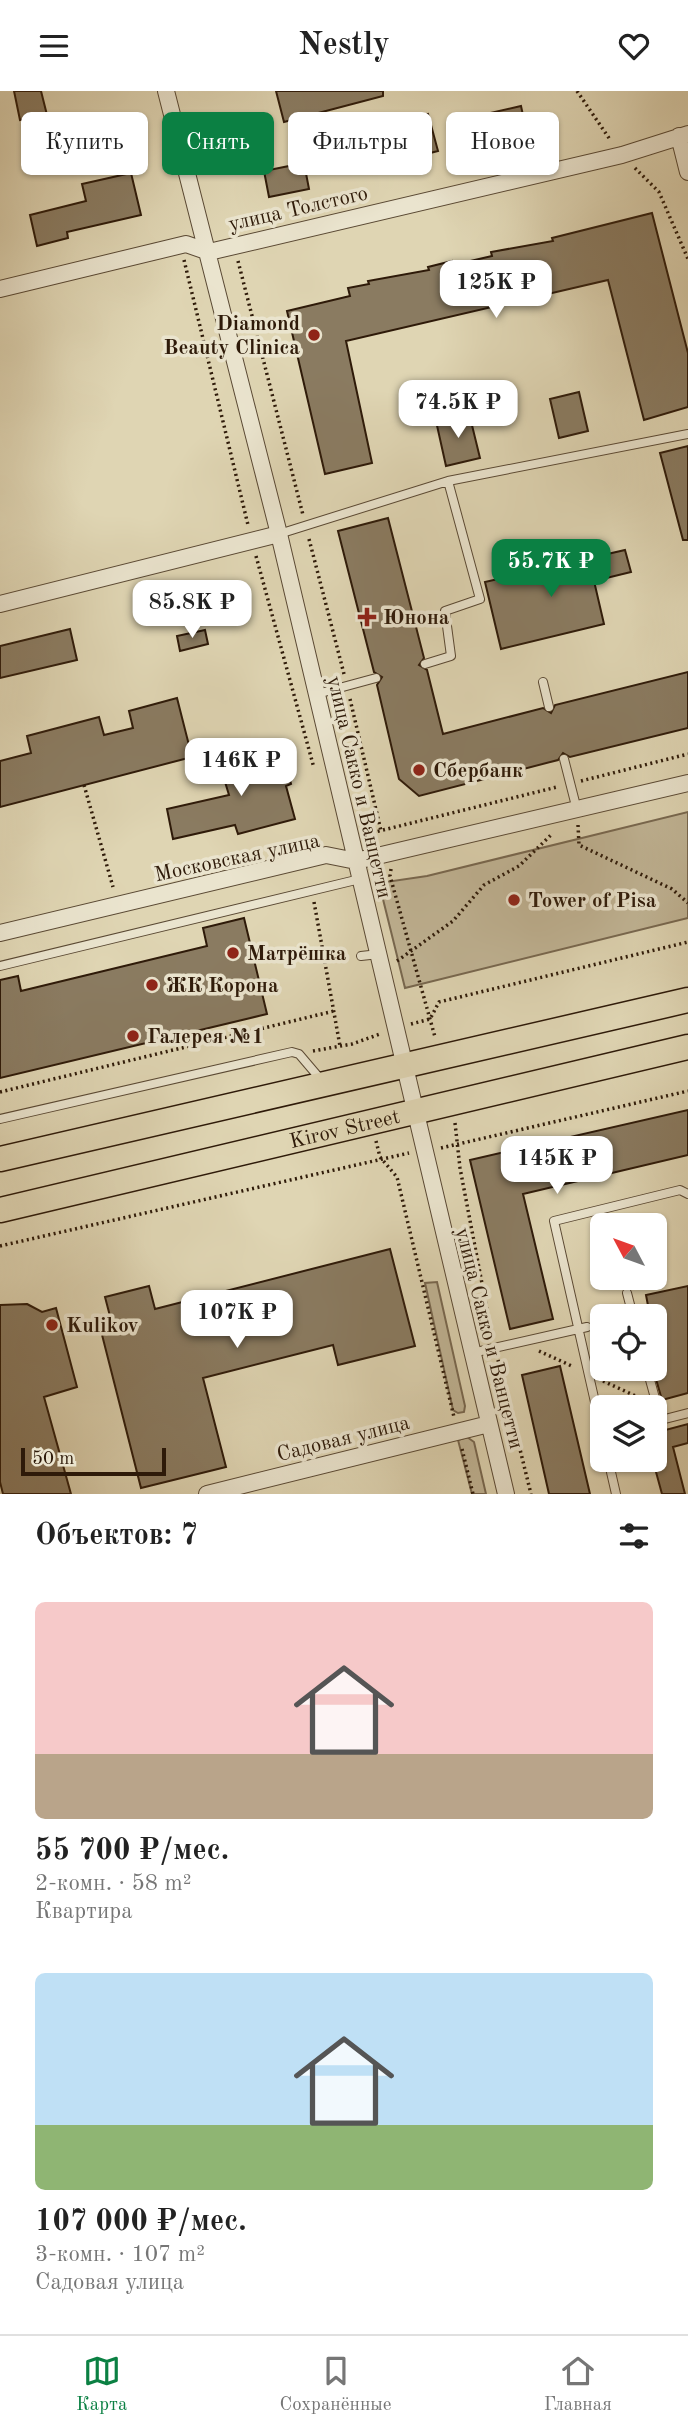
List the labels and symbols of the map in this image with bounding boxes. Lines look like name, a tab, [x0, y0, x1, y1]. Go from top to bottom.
street label: улица Толстого	[227, 183, 370, 236]
pin: 125K ₽	[439, 261, 553, 320]
place label: Diamond Beauty Clinica	[164, 314, 300, 359]
marker: Diamond Beauty Clinica	[306, 327, 322, 343]
pin: 74.5K ₽	[393, 381, 523, 440]
pin: 55.7K ₽	[486, 539, 616, 599]
pin: 85.8K ₽	[127, 581, 257, 640]
marker: Юнона	[357, 607, 377, 627]
place label: Юнона	[383, 608, 450, 629]
street label: улица Сакко и Ванцетти	[323, 674, 394, 900]
pin: 146K ₽	[184, 739, 298, 798]
place label: Сбербанк	[433, 761, 523, 782]
marker: Сбербанк	[411, 762, 427, 778]
street label: Московская улица	[153, 831, 322, 886]
place label: Tower of Pisa	[528, 891, 657, 912]
marker: Tower of Pisa	[506, 892, 522, 908]
place label: Матрёшка	[247, 944, 347, 965]
marker: Матрёшка	[225, 945, 241, 961]
place label: ЖК Корона	[166, 976, 279, 997]
marker: ЖК Корона	[144, 977, 160, 993]
place label: Галерея №1	[147, 1027, 264, 1048]
marker: Галерея №1	[125, 1028, 141, 1044]
street label: Kirov Street	[288, 1107, 402, 1153]
pin: 145K ₽	[500, 1137, 614, 1196]
north arrow	[590, 1213, 667, 1290]
street label: улица Сакко и Ванцетти	[451, 1226, 526, 1451]
pin: 107K ₽	[180, 1291, 294, 1350]
place label: Kulikov	[66, 1316, 139, 1337]
marker: Kulikov	[44, 1317, 60, 1333]
street label: Садовая улица	[275, 1413, 412, 1466]
scale bar	[21, 1445, 166, 1477]

